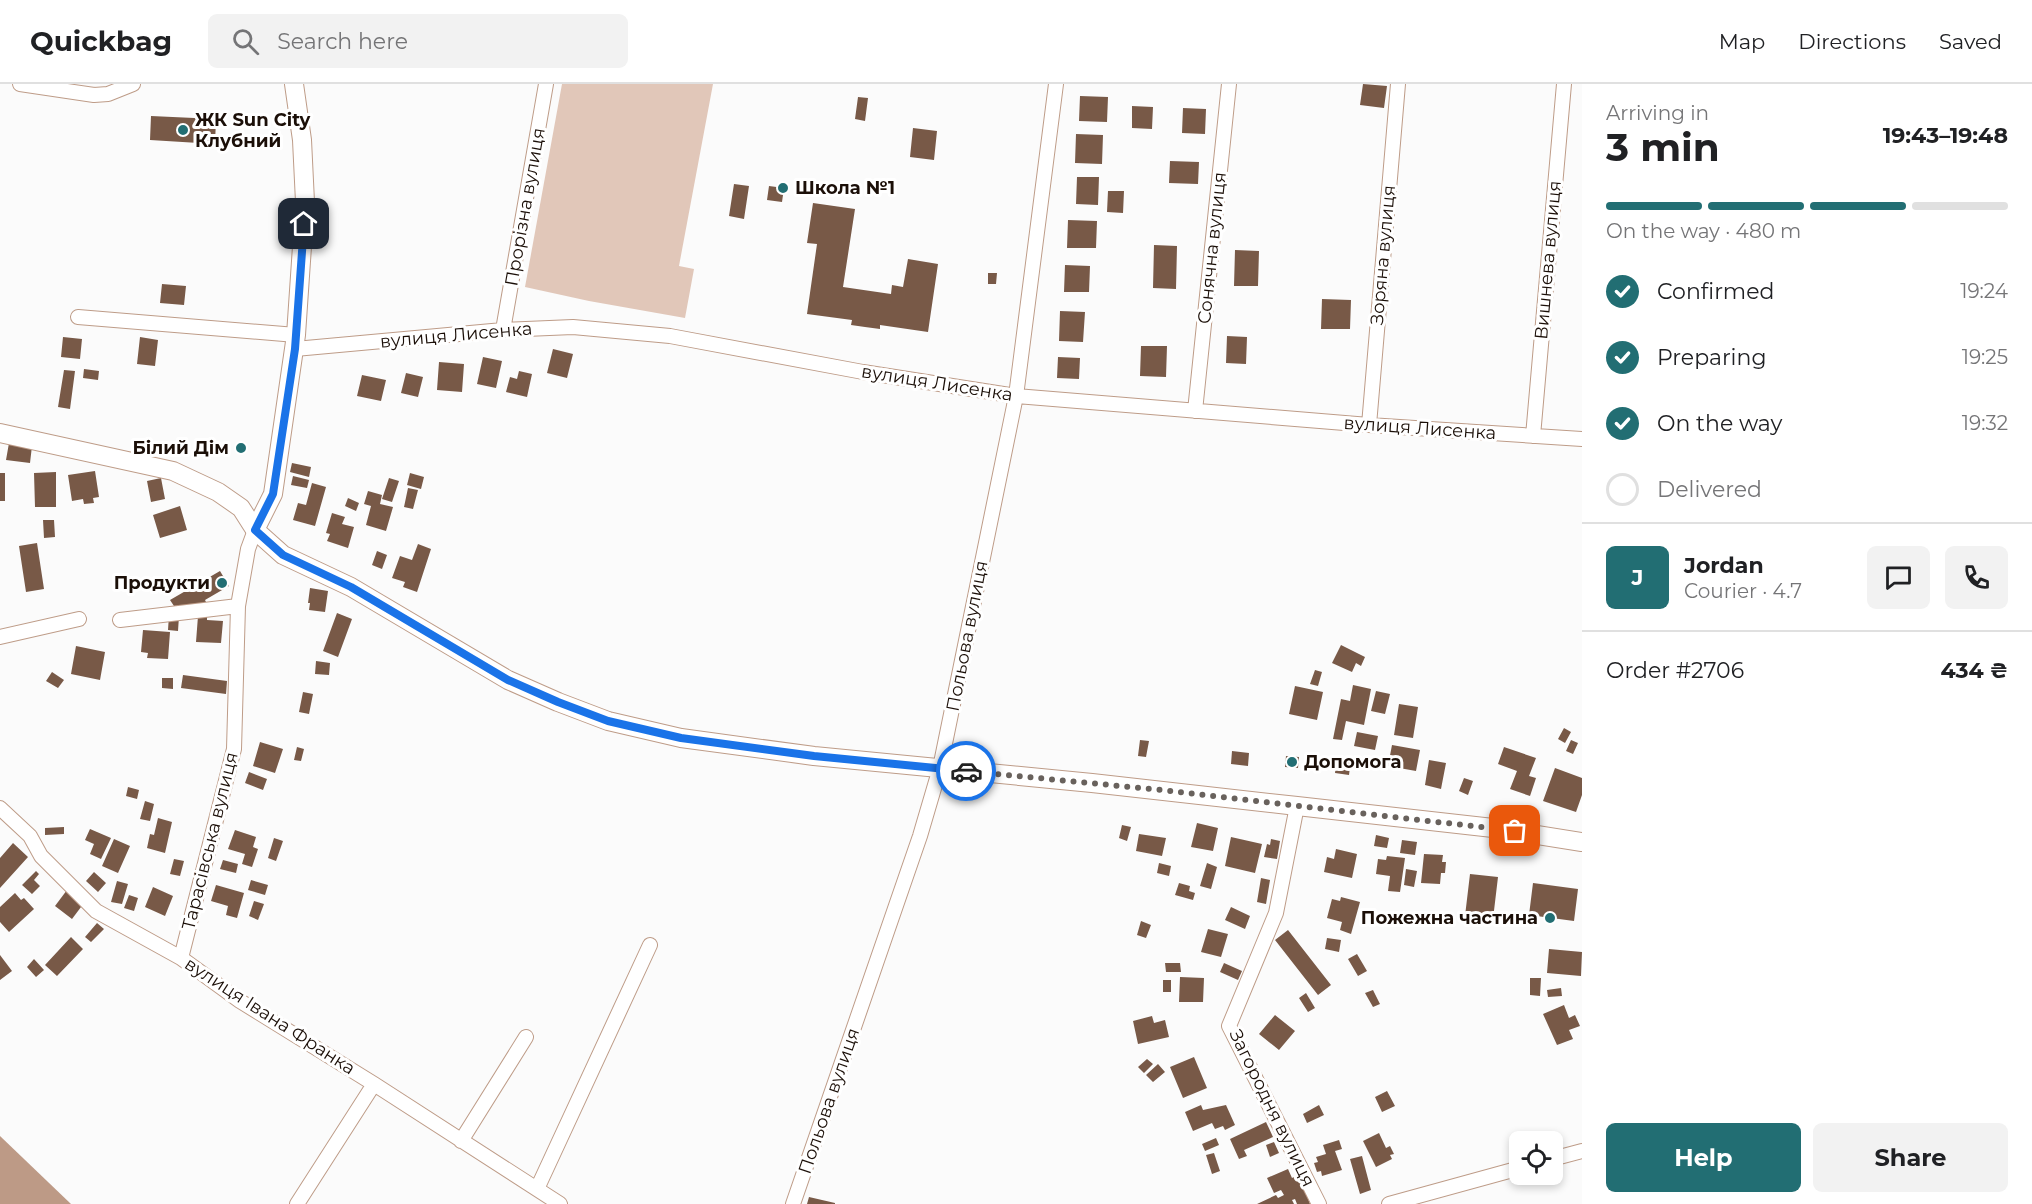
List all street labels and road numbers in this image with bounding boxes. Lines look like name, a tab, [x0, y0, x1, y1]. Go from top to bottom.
street label: Прорізна вулиця	[500, 126, 550, 288]
street label: Сонячна вулиця	[1193, 171, 1231, 325]
street label: Вишнева вулиця	[1530, 180, 1566, 340]
street label: Зоряна вулиця	[1366, 184, 1400, 326]
street label: вулиця Лисенка	[379, 317, 533, 353]
street label: вулиця Лисенка	[860, 360, 1014, 406]
street label: вулиця Лисенка	[1343, 412, 1497, 444]
street label: Польова вулиця	[942, 559, 992, 713]
street label: Тарасівська вулиця	[177, 750, 243, 932]
street label: вулиця Івана Франка	[181, 953, 359, 1079]
street label: Польова вулиця	[794, 1025, 864, 1177]
street label: Загородня вулиця	[1224, 1026, 1320, 1190]

